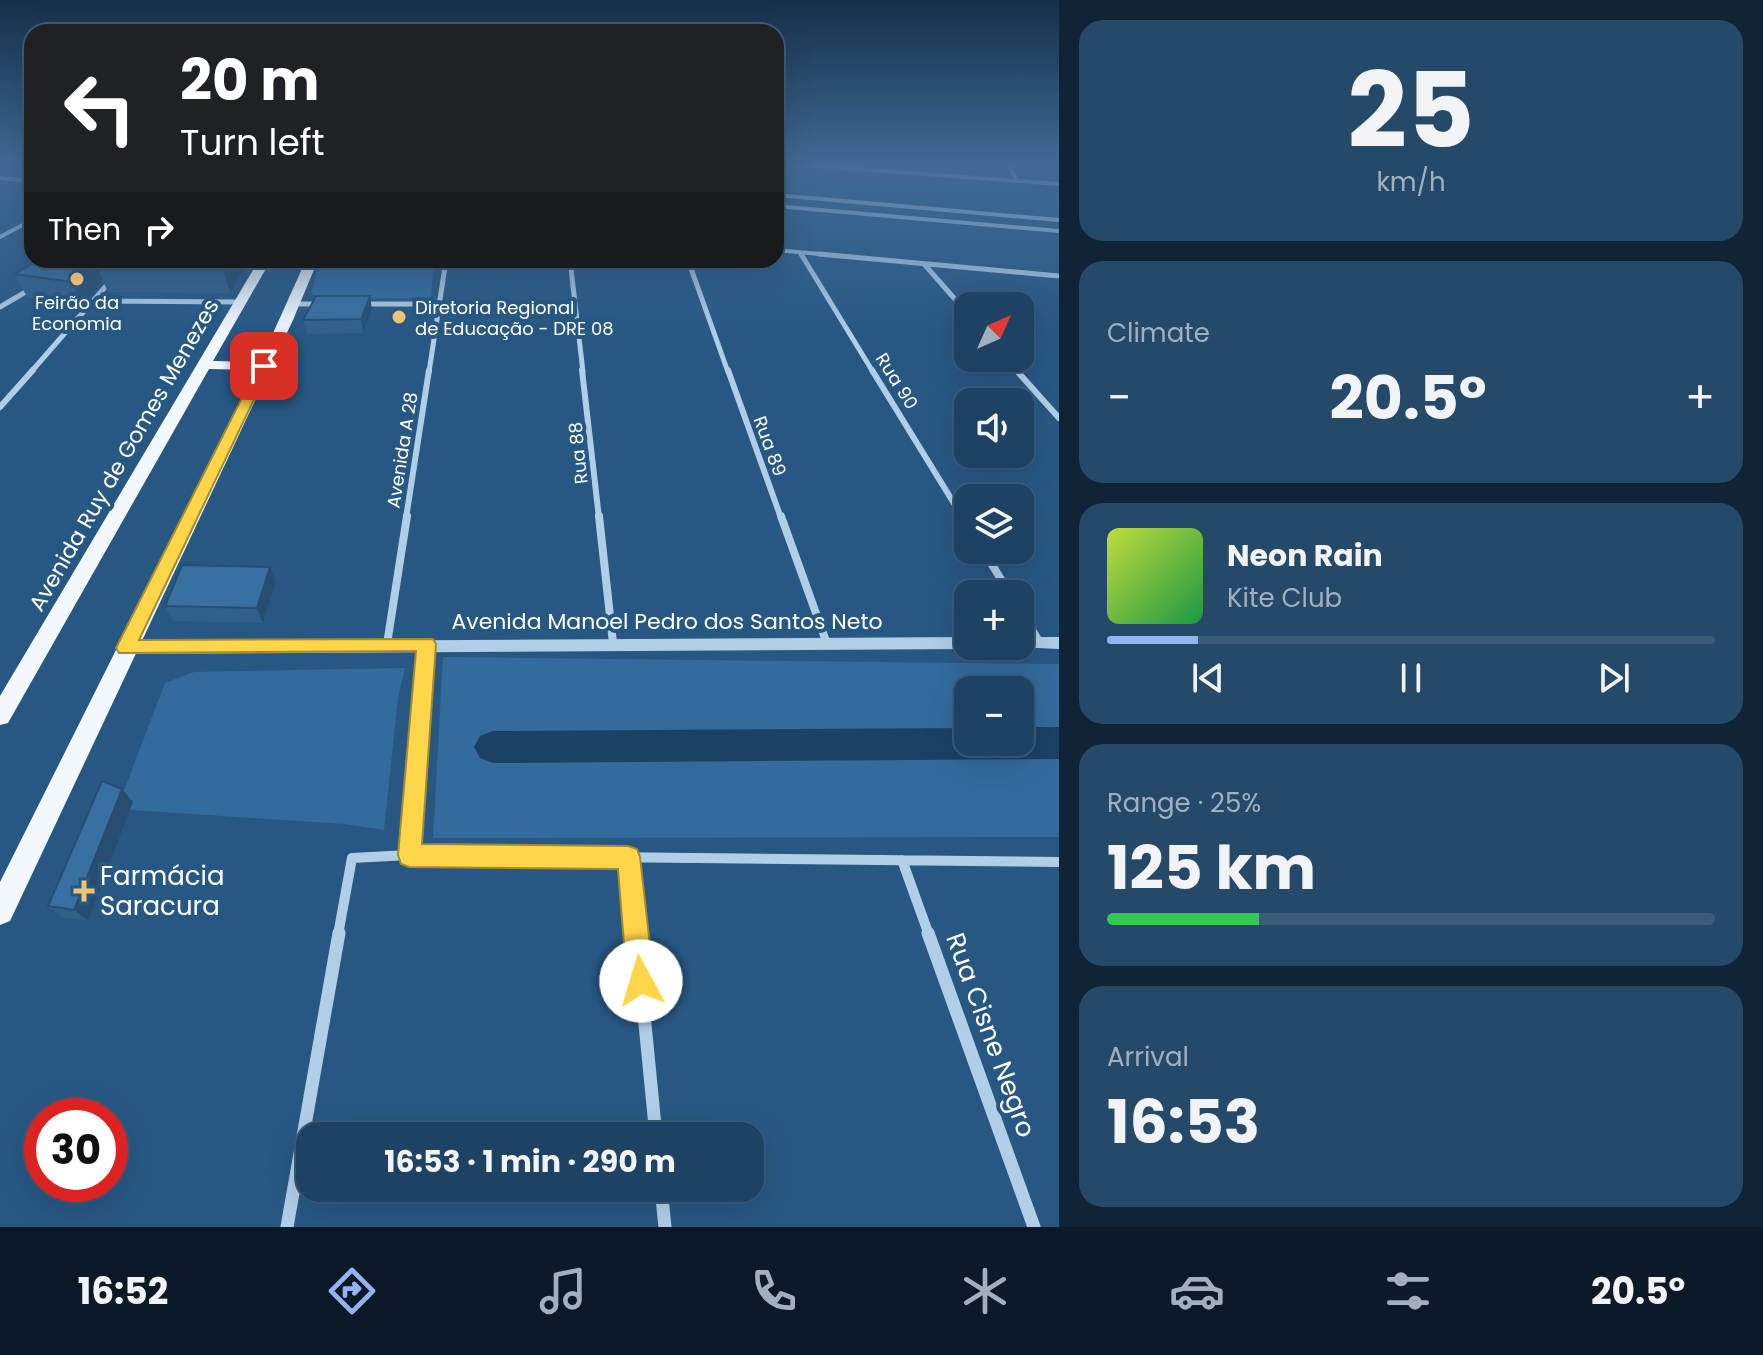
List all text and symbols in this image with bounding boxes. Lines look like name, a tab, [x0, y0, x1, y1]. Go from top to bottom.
text: 25	[1348, 38, 1474, 183]
text: 20 m	[180, 41, 320, 120]
icon: left	[48, 56, 152, 160]
text: Turn left	[180, 117, 325, 168]
text: km/h	[1376, 164, 1446, 200]
text: Then	[48, 208, 121, 251]
icon: right	[137, 208, 181, 252]
marker: Feirão da Economia	[68, 270, 86, 288]
place label: Feirão da Economia	[32, 290, 122, 336]
north arrow	[954, 292, 1034, 372]
map controls	[954, 292, 1034, 756]
street label: Avenida Ruy de Gomes Menezes	[21, 293, 227, 617]
place label: Diretoria Regional de Educação - DRE 08	[415, 295, 614, 341]
marker: Diretoria Regional de Educação - DRE 08	[390, 308, 408, 326]
text: Climate	[1107, 315, 1210, 351]
pin	[230, 332, 298, 400]
icon: arrive	[242, 344, 286, 388]
street label: Rua 90	[870, 348, 924, 414]
text: 20.5°	[1330, 356, 1487, 440]
text: −	[1107, 367, 1131, 428]
text: +	[1685, 367, 1715, 428]
button: sound	[954, 388, 1034, 468]
street label: Avenida A 28	[380, 390, 424, 510]
street label: Rua 89	[748, 413, 792, 479]
street label: Rua 88	[562, 421, 594, 485]
button: layers	[954, 484, 1034, 564]
text: Neon Rain	[1227, 534, 1383, 577]
button: +	[954, 580, 1034, 660]
text: Kite Club	[1227, 580, 1342, 616]
street label: Avenida Manoel Pedro dos Santos Neto	[451, 606, 883, 637]
icon: previous	[1186, 656, 1230, 700]
icon: pause	[1389, 656, 1433, 700]
icon: next	[1592, 656, 1636, 700]
button: −	[954, 676, 1034, 756]
text: Range · 25%	[1107, 785, 1261, 821]
text: 125 km	[1107, 826, 1316, 910]
place label: Farmácia Saracura	[100, 858, 225, 924]
marker: Farmácia Saracura	[75, 882, 93, 900]
street label: Rua Cisne Negro	[937, 928, 1045, 1142]
position arrow	[599, 939, 683, 1023]
text: Arrival	[1107, 1039, 1189, 1075]
text: 16:53	[1107, 1080, 1260, 1164]
speed limit sign: 30	[24, 1098, 128, 1202]
text: 16:53 · 1 min · 290 m	[384, 1140, 676, 1183]
icon: directions	[324, 1263, 380, 1319]
icon: music	[535, 1263, 591, 1319]
icon: phone	[746, 1263, 802, 1319]
icon: climate	[957, 1263, 1013, 1319]
icon: car	[1169, 1263, 1225, 1319]
icon: filters	[1380, 1263, 1436, 1319]
text: 16:52	[78, 1266, 168, 1317]
text: 20.5°	[1591, 1266, 1685, 1317]

